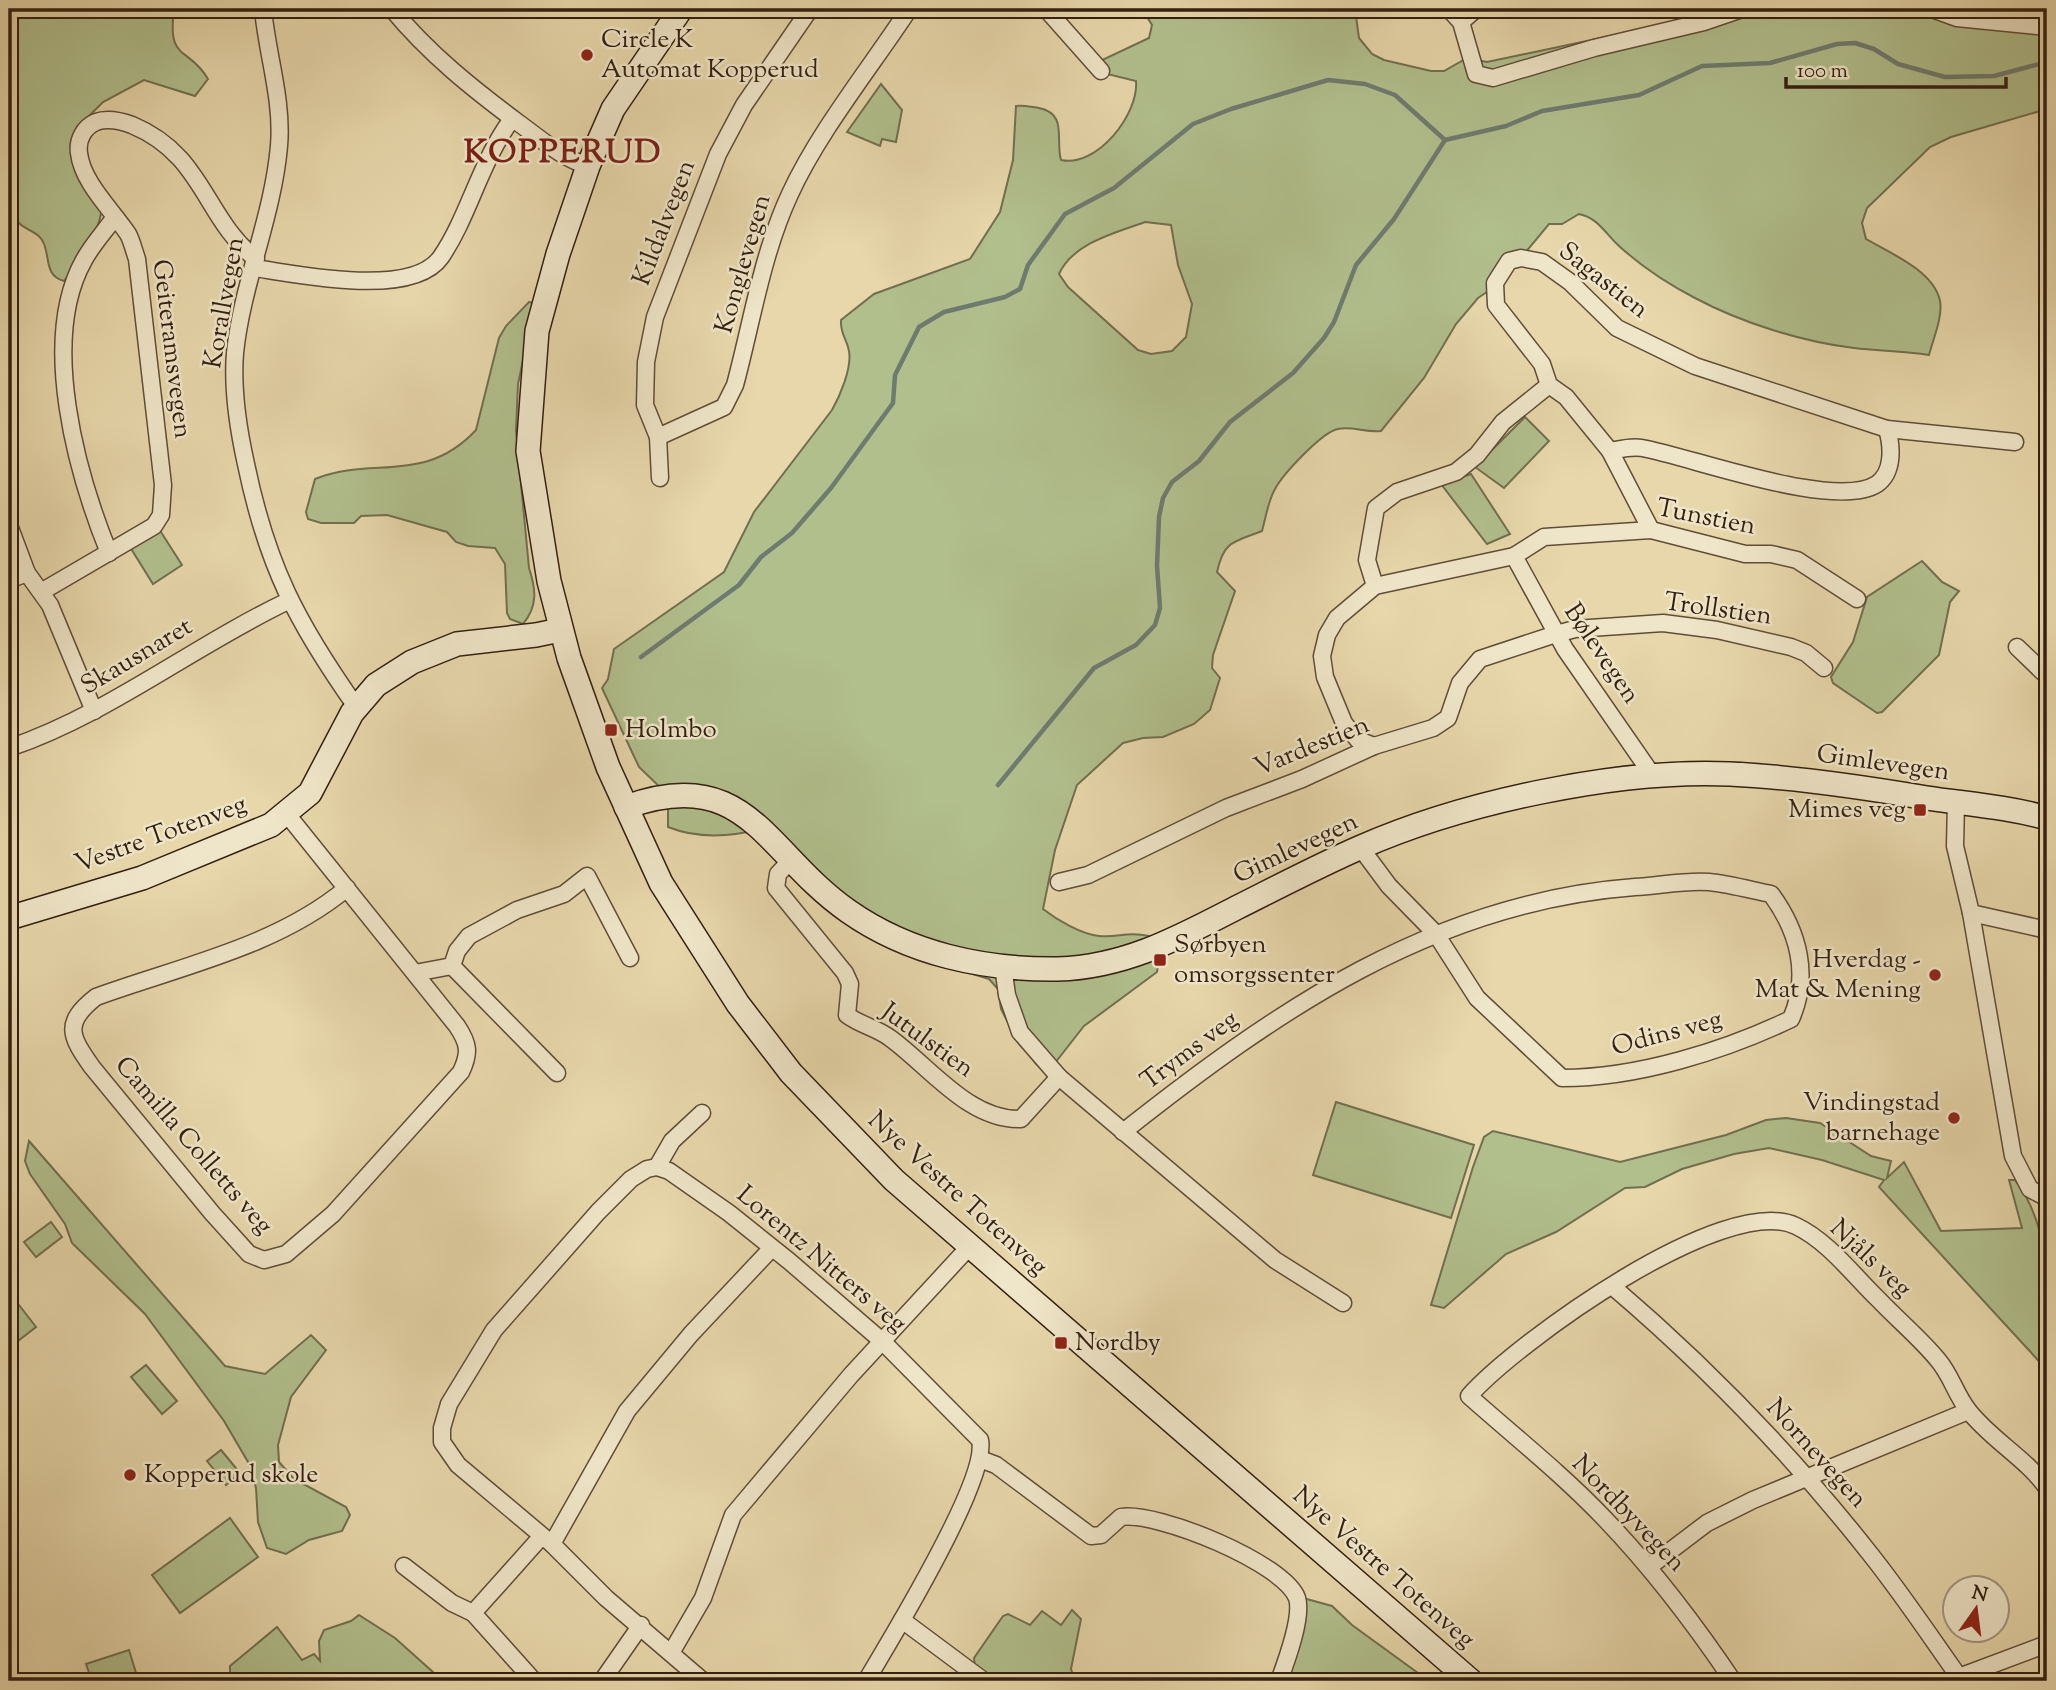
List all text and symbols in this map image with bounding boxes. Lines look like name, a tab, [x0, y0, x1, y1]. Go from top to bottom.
place label: Circle K Automat Kopperud	[601, 22, 819, 89]
scale bar	[1786, 46, 2007, 90]
marker: Circle K Automat Kopperud	[579, 47, 595, 63]
text: 100 m	[1797, 57, 1848, 87]
district label: KOPPERUD	[464, 130, 662, 178]
street label: Kildalvegen	[624, 155, 706, 291]
street label: Konglevegen	[706, 190, 782, 338]
street label: Korallvegen	[195, 234, 255, 372]
street label: Sagastien	[1550, 234, 1656, 328]
street label: Geiteramsvegen	[142, 257, 200, 441]
street label: Tunstien	[1653, 490, 1759, 546]
street label: Trollstien	[1662, 584, 1774, 636]
street label: Bølevegen	[1554, 596, 1648, 712]
street label: Skausnaret	[74, 609, 200, 705]
street label: Vardestien	[1249, 707, 1375, 787]
place label: Holmbo	[625, 712, 717, 749]
marker: Holmbo	[603, 722, 619, 738]
street label: Gimlevegen	[1814, 736, 1952, 792]
street label: Vestre Totenveg	[70, 787, 252, 883]
place label: Mimes veg	[1788, 792, 1906, 829]
marker: Mimes veg	[1912, 802, 1928, 818]
street label: Gimlevegen	[1228, 804, 1364, 894]
place label: Sørbyen omsorgssenter	[1174, 927, 1335, 994]
place label: Hverdag - Mat & Mening	[1755, 942, 1921, 1009]
marker: Sørbyen omsorgssenter	[1152, 952, 1168, 968]
marker: Hverdag - Mat & Mening	[1927, 967, 1943, 983]
street label: Jutulstien	[871, 993, 981, 1088]
street label: Tryms veg	[1134, 1002, 1246, 1100]
street label: Odins veg	[1608, 1002, 1726, 1066]
street label: Camilla Colletts veg	[105, 1049, 281, 1243]
place label: Vindingstad barnehage	[1803, 1085, 1940, 1152]
street label: Nye Vestre Totenveg	[859, 1103, 1055, 1285]
marker: Vindingstad barnehage	[1946, 1110, 1962, 1126]
street label: Lorentz Nitters veg	[728, 1178, 914, 1342]
street label: Njåls veg	[1821, 1211, 1919, 1307]
place label: Nordby	[1075, 1325, 1161, 1362]
marker: Nordby	[1053, 1335, 1069, 1351]
street label: Nornevegen	[1757, 1391, 1875, 1517]
street label: Nordbyvegen	[1562, 1447, 1694, 1581]
place label: Kopperud skole	[144, 1457, 318, 1494]
marker: Kopperud skole	[122, 1467, 138, 1483]
street label: Nye Vestre Totenveg	[1284, 1478, 1482, 1658]
north arrow	[1940, 1574, 2010, 1644]
text: N	[1969, 1580, 1990, 1610]

